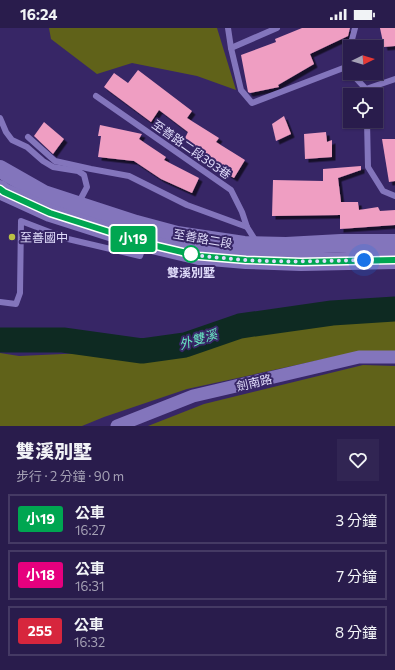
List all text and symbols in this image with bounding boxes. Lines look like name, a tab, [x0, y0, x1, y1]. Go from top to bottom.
text: 16:24	[20, 5, 58, 23]
north arrow	[343, 40, 383, 80]
map controls	[343, 40, 383, 128]
button: locate	[343, 88, 383, 128]
street label: 至善路二段393巷	[150, 117, 234, 181]
line badge: 小19	[110, 226, 156, 252]
street label: 至善路二段	[172, 226, 234, 250]
place label: 至善國中	[20, 230, 68, 244]
text: 小19	[119, 230, 147, 247]
marker: 至善國中	[7, 232, 17, 242]
marker: 雙溪別墅	[182, 245, 200, 263]
your location	[354, 250, 374, 270]
place label: 雙溪別墅	[167, 265, 215, 279]
water label: 外雙溪	[177, 325, 221, 352]
street label: 劍南路	[235, 371, 273, 393]
text: 雙溪別墅	[16, 439, 92, 462]
button: heart	[337, 439, 379, 481]
text: 步行 · 2 分鐘 · 90 m	[16, 468, 124, 484]
text: 公車	[75, 503, 105, 521]
text: 小19	[26, 510, 55, 527]
text: 3 分鐘	[336, 511, 377, 529]
text: 16:27	[75, 522, 106, 538]
text: 公車	[75, 559, 105, 577]
text: 小18	[26, 566, 55, 583]
text: 7 分鐘	[336, 567, 377, 585]
text: 16:31	[75, 578, 105, 594]
text: 公車	[74, 615, 104, 633]
text: 255	[28, 622, 52, 639]
text: 8 分鐘	[335, 623, 377, 641]
text: 16:32	[74, 634, 105, 650]

